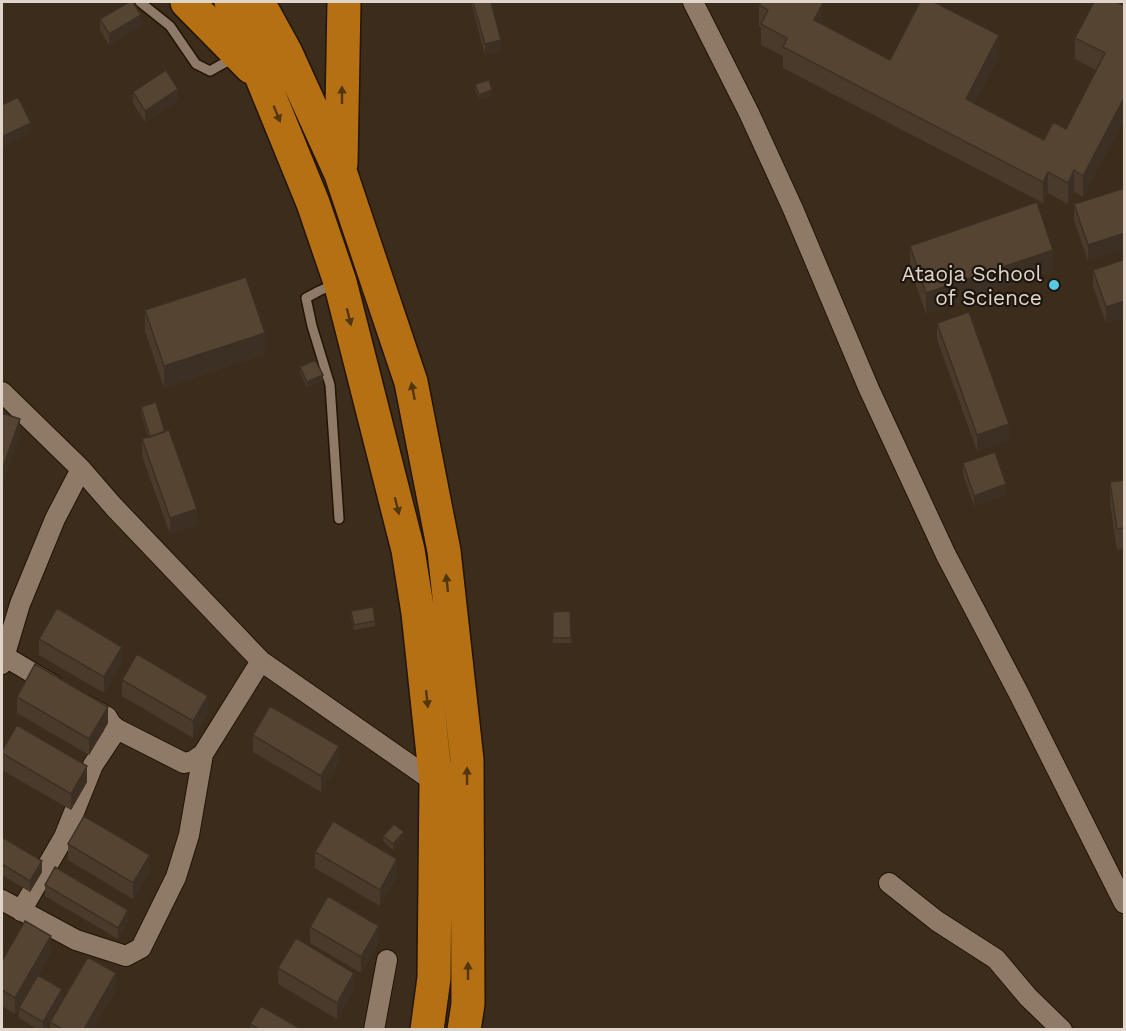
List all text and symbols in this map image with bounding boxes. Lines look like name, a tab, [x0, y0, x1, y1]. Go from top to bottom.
one-way arrow	[337, 85, 347, 104]
one-way arrow	[273, 105, 282, 123]
place label: Ataoja School of Science	[902, 261, 1043, 310]
marker: Ataoja School of Science	[1047, 278, 1061, 292]
one-way arrow	[344, 308, 354, 326]
one-way arrow	[408, 381, 417, 400]
one-way arrow	[392, 497, 402, 515]
one-way arrow	[442, 573, 452, 592]
one-way arrow	[422, 689, 432, 708]
one-way arrow	[462, 767, 472, 786]
one-way arrow	[463, 962, 473, 981]

